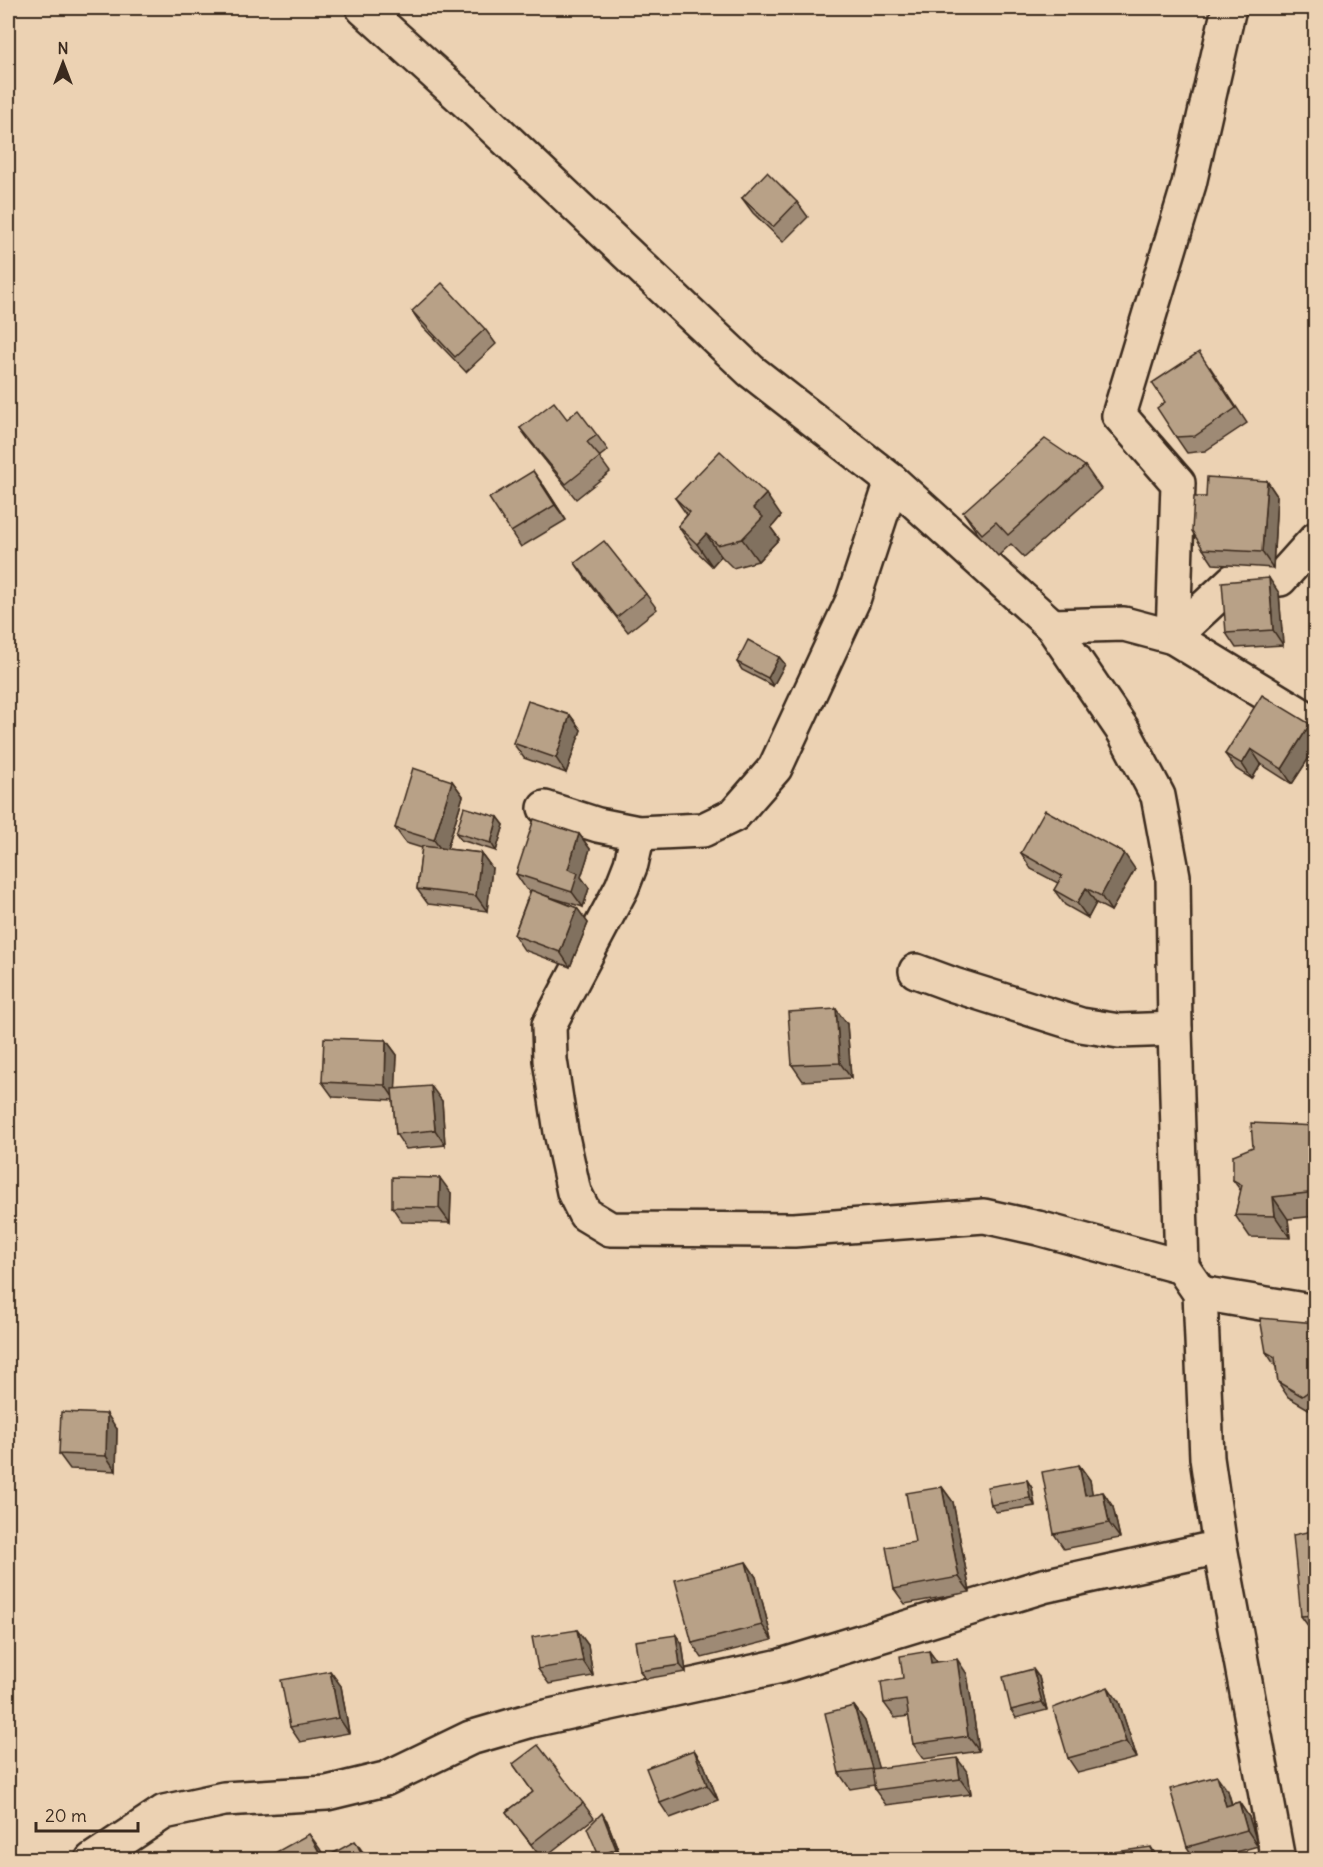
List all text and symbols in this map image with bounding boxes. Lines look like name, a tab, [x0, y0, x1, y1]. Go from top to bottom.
north arrow	[33, 33, 93, 93]
text: N	[57, 38, 69, 58]
scale bar	[36, 1795, 138, 1833]
text: 20 m	[45, 1804, 87, 1827]

